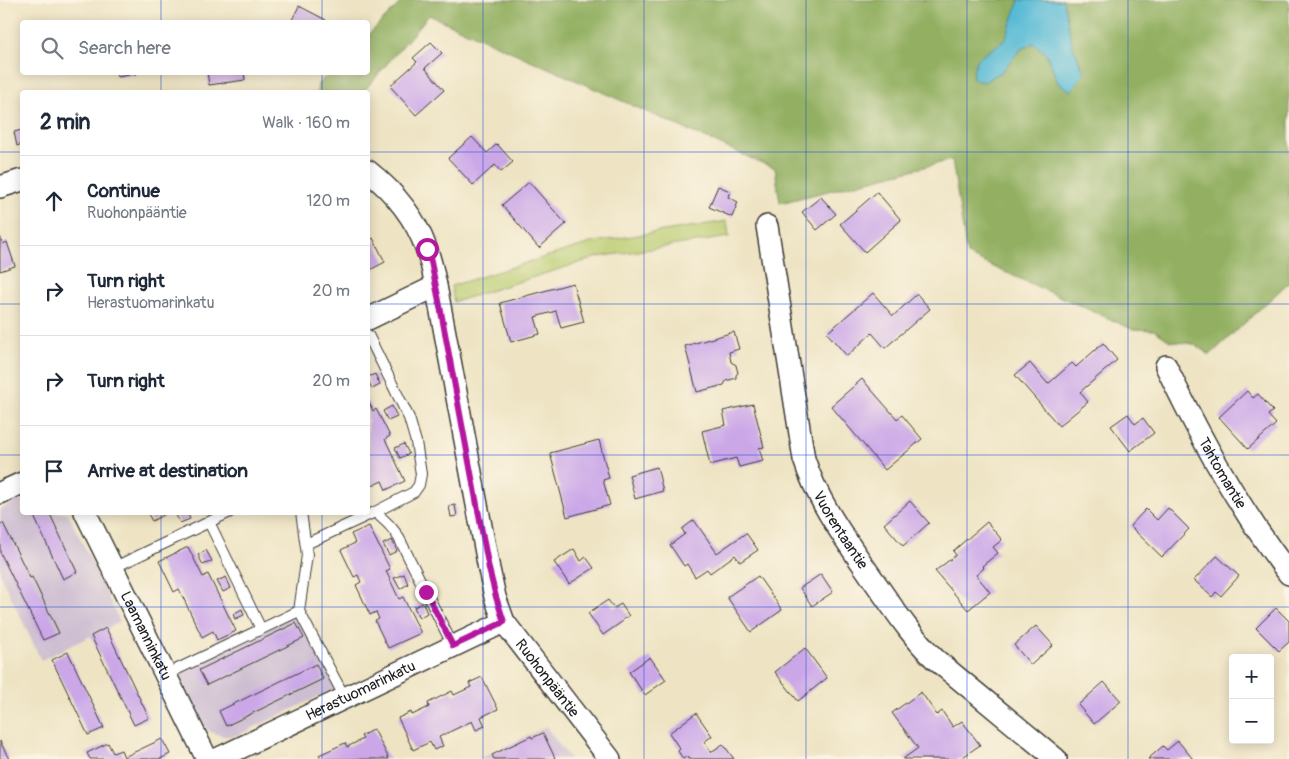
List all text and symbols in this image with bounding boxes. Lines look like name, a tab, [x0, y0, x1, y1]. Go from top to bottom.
search box	[20, 20, 370, 75]
icon: search	[38, 34, 66, 62]
text: Search here	[78, 36, 171, 60]
text: 2 min	[40, 109, 90, 136]
text: Walk · 160 m	[262, 113, 350, 133]
text: Continue	[87, 179, 160, 203]
icon: ahead	[40, 187, 68, 215]
text: 120 m	[306, 191, 350, 211]
text: Ruohonpääntie	[87, 203, 187, 223]
route start	[416, 238, 439, 261]
text: Turn right	[87, 269, 165, 293]
icon: right	[40, 277, 68, 305]
text: 20 m	[312, 281, 350, 301]
text: Herastuomarinkatu	[87, 293, 215, 313]
icon: right	[40, 367, 68, 395]
text: Turn right	[87, 369, 165, 393]
text: 20 m	[312, 371, 350, 391]
street label: Tahtomantie	[1194, 434, 1251, 513]
icon: arrive	[40, 457, 68, 485]
text: Arrive at destination	[87, 459, 248, 483]
street label: Vuorentaantie	[808, 488, 872, 574]
route end	[415, 581, 438, 604]
street label: Laamanninkatu	[116, 588, 176, 684]
street label: Ruohonpääntie	[511, 636, 584, 722]
map controls	[1229, 654, 1274, 744]
button: +	[1229, 654, 1274, 699]
street label: Herastuomarinkatu	[303, 657, 419, 725]
button: −	[1229, 699, 1274, 744]

